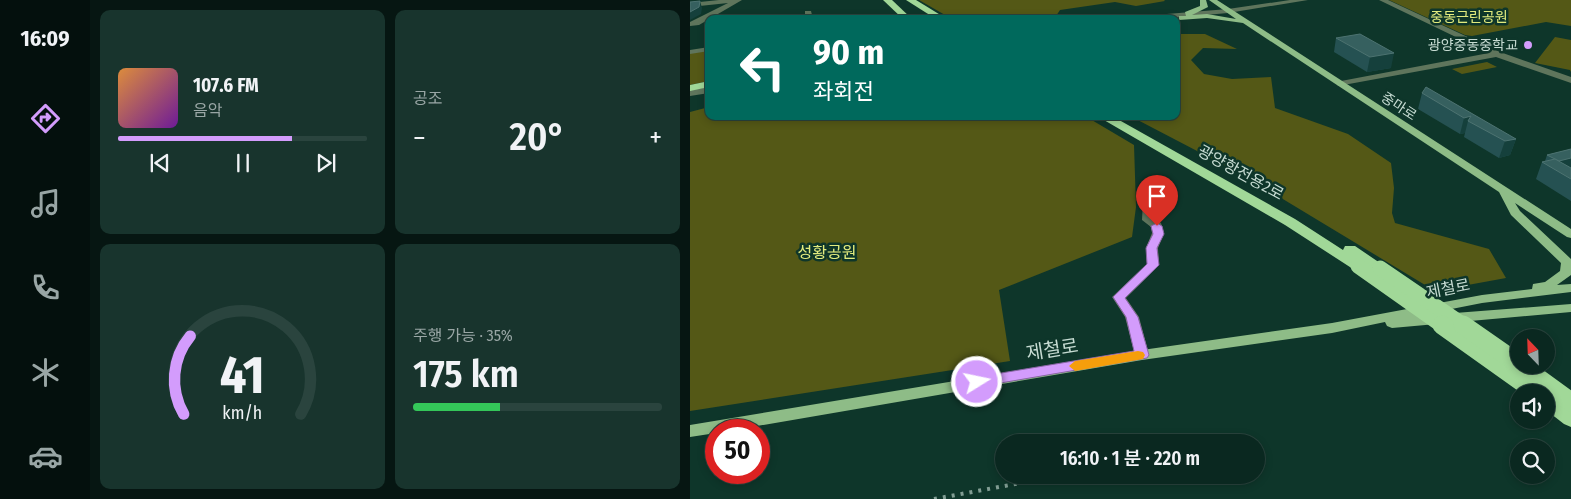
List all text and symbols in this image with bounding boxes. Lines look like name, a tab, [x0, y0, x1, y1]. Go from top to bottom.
park label: 중동근린공원	[1430, 9, 1508, 26]
text: 16:09	[20, 25, 70, 52]
text: 90 m	[813, 31, 884, 73]
icon: left	[730, 35, 795, 100]
place label: 광양중동중학교	[1428, 37, 1518, 54]
marker: 광양중동중학교	[1522, 39, 1534, 51]
text: 107.6 FM	[193, 74, 259, 97]
text: 좌회전	[813, 78, 874, 105]
text: 공조	[413, 89, 442, 108]
street label: 중마로	[1378, 89, 1420, 124]
icon: directions	[28, 101, 63, 136]
text: 음악	[193, 101, 222, 120]
text: 20°	[510, 114, 565, 160]
text: −	[413, 121, 426, 154]
text: +	[649, 121, 662, 154]
street label: 광양항전용2로	[1194, 141, 1287, 204]
icon: previous	[146, 149, 174, 177]
icon: pause	[229, 149, 257, 177]
icon: next	[312, 149, 340, 177]
pin	[1136, 175, 1178, 226]
icon: arrive	[1143, 182, 1171, 210]
icon: music	[28, 186, 63, 221]
park label: 성황공원	[798, 243, 856, 262]
icon: phone	[28, 270, 63, 305]
street label: 제철로	[1425, 275, 1472, 302]
text: 주행 가능 · 35%	[413, 326, 513, 345]
north arrow	[1510, 329, 1555, 374]
map controls	[1510, 329, 1555, 484]
street label: 제철로	[1024, 334, 1080, 365]
text: 41	[220, 344, 265, 407]
text: 175 km	[413, 351, 519, 397]
icon: climate	[28, 355, 63, 390]
position arrow	[950, 355, 1002, 407]
button: sound	[1510, 384, 1555, 429]
text: km/h	[223, 402, 262, 424]
speed limit sign: 50	[705, 419, 770, 484]
icon: car	[28, 439, 63, 474]
button: search	[1510, 439, 1555, 484]
text: 16:10 · 1 분 · 220 m	[1060, 447, 1200, 470]

